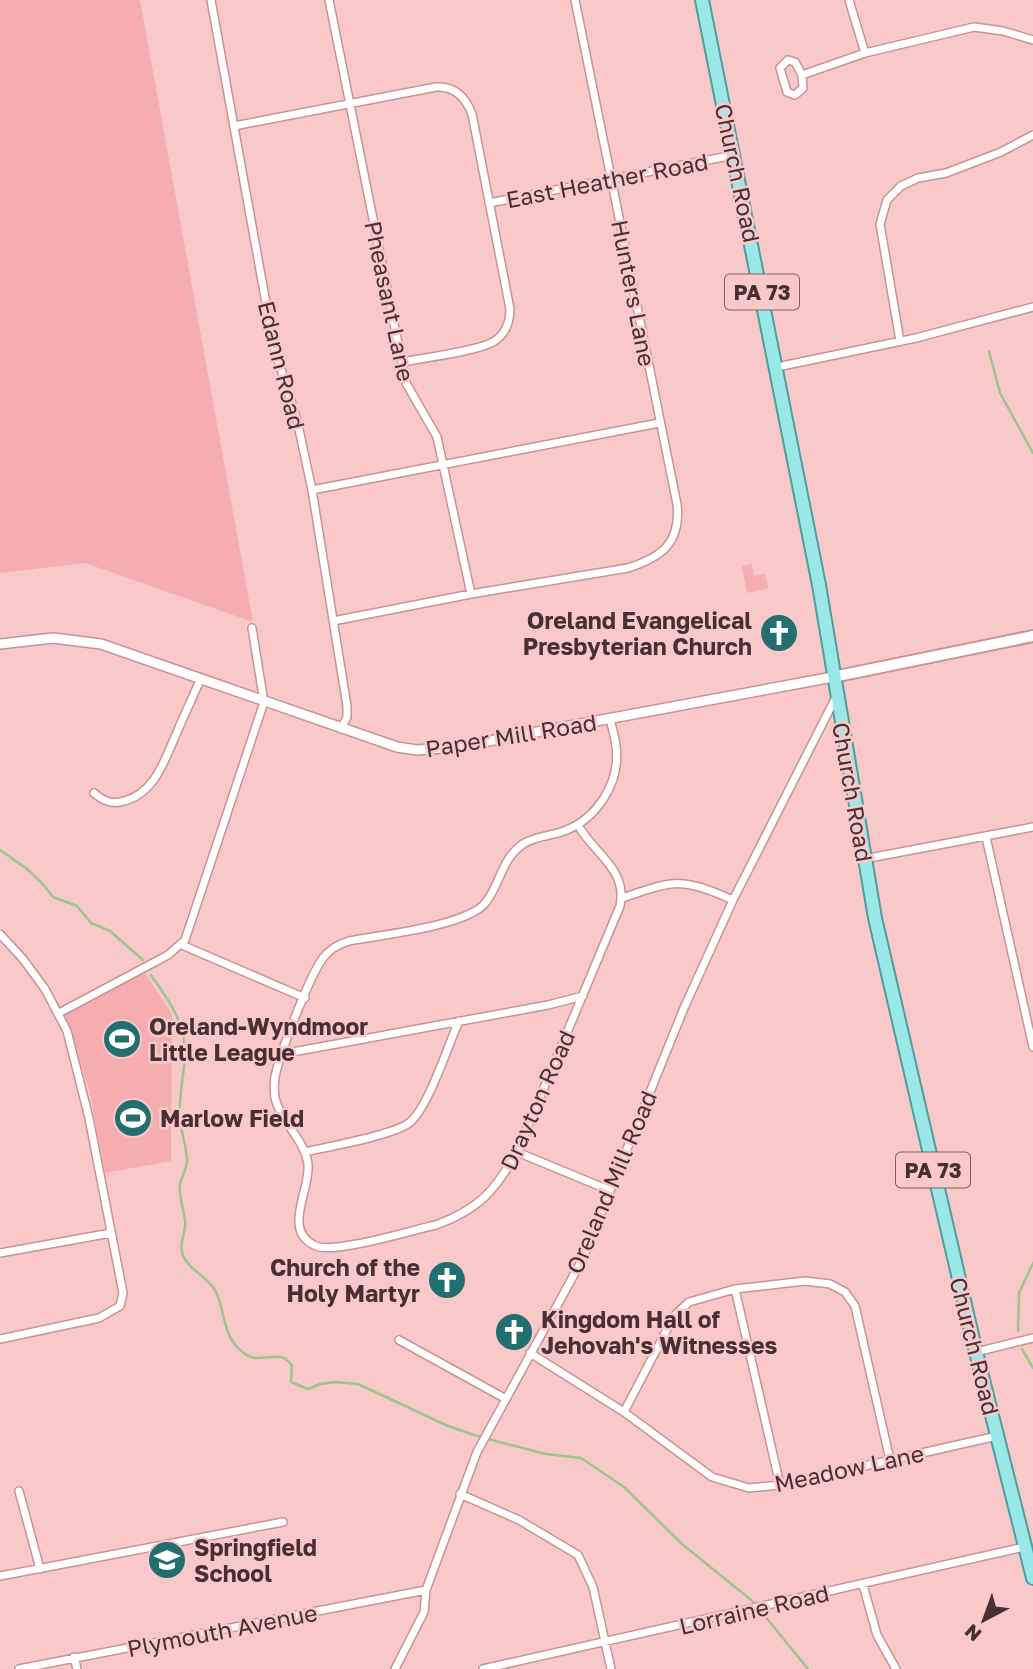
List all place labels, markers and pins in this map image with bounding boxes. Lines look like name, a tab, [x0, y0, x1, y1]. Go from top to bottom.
place label: Oreland Evangelical Presbyterian Church	[523, 606, 752, 660]
church icon: Oreland Evangelical Presbyterian Church	[758, 612, 800, 654]
place label: Oreland-Wyndmoor Little League	[149, 1012, 368, 1066]
sports icon: Oreland-Wyndmoor Little League	[101, 1018, 143, 1060]
sports icon: Marlow Field	[112, 1097, 154, 1139]
place label: Marlow Field	[160, 1104, 304, 1132]
place label: Church of the Holy Martyr	[270, 1253, 420, 1307]
church icon: Church of the Holy Martyr	[426, 1259, 468, 1301]
place label: Kingdom Hall of Jehovah's Witnesses	[541, 1305, 777, 1359]
church icon: Kingdom Hall of Jehovah's Witnesses	[493, 1311, 535, 1353]
place label: Springfield School	[194, 1533, 317, 1587]
school or university icon: Springfield School	[146, 1539, 188, 1581]

